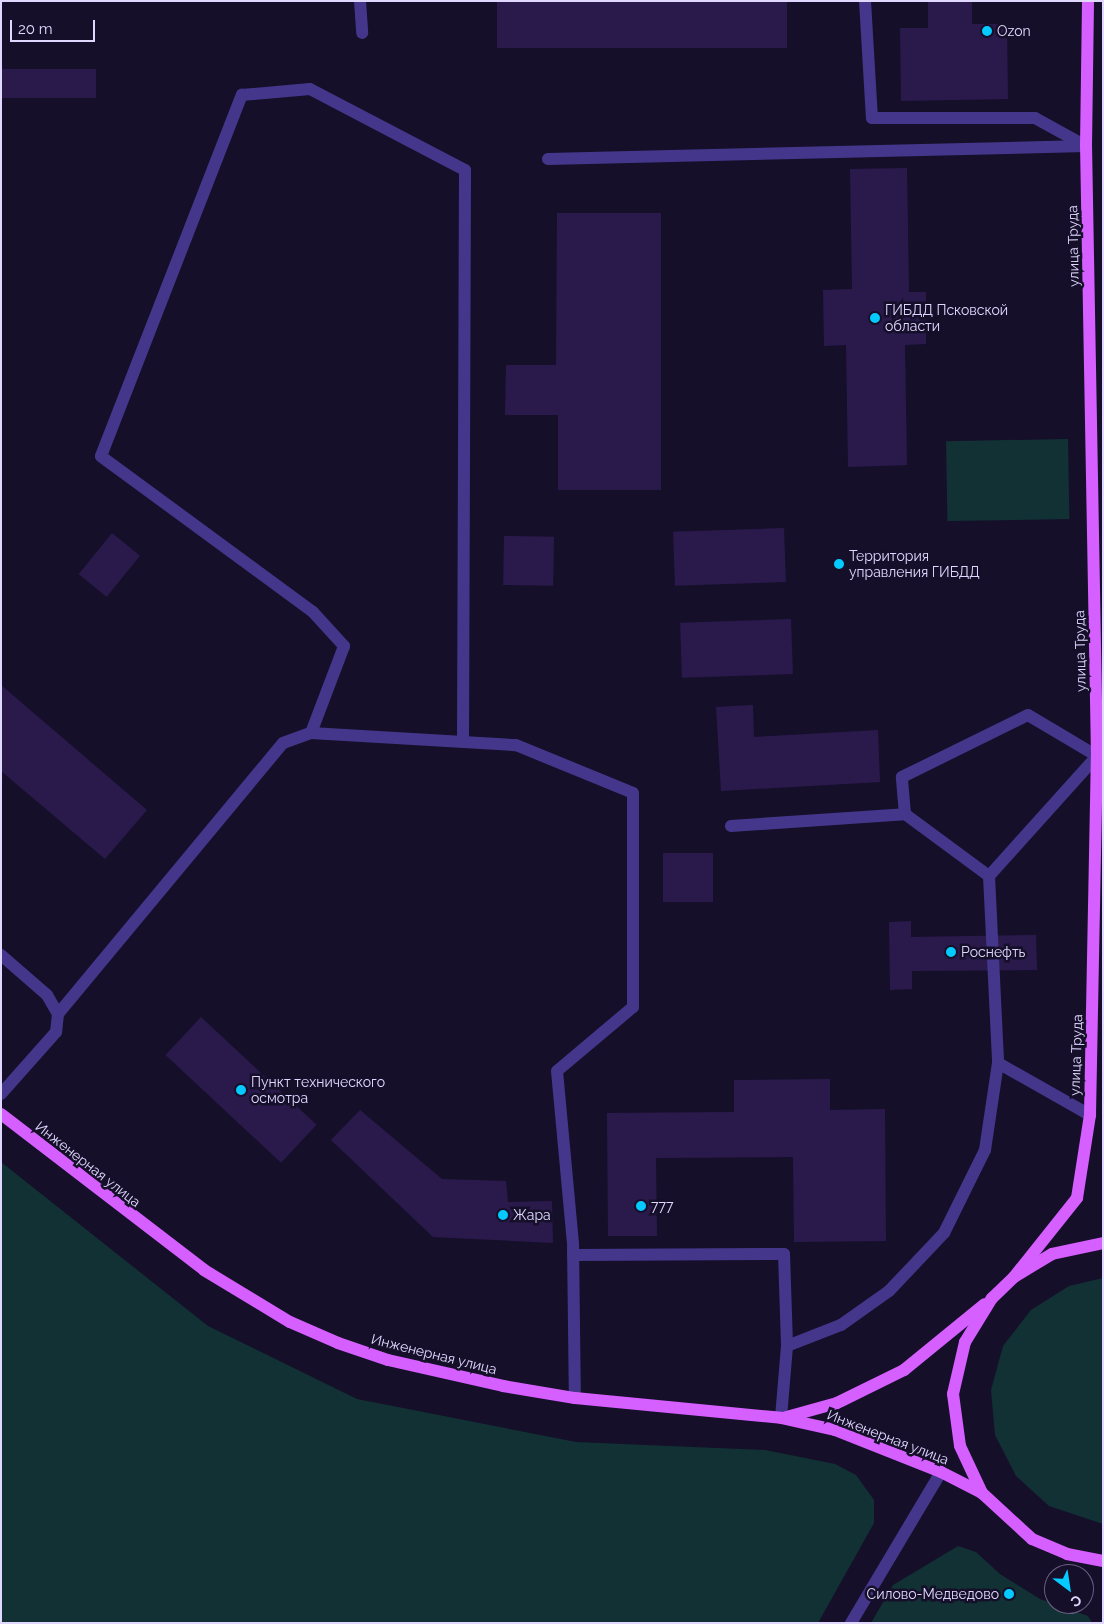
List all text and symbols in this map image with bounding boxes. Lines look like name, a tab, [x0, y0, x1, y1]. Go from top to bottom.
scale bar	[12, 10, 98, 42]
text: 20 m	[18, 20, 53, 38]
place label: Ozon	[997, 23, 1031, 39]
marker: Ozon	[981, 25, 993, 37]
street label: улица Труда	[1064, 205, 1082, 287]
place label: ГИБДД Псковской области	[885, 302, 1008, 334]
marker: ГИБДД Псковской области	[869, 312, 881, 324]
place label: Территория управления ГИБДД	[849, 548, 980, 580]
marker: Территория управления ГИБДД	[833, 558, 845, 570]
street label: улица Труда	[1071, 610, 1089, 692]
place label: Роснефть	[961, 944, 1025, 960]
marker: Роснефть	[945, 946, 957, 958]
street label: улица Труда	[1066, 1014, 1086, 1096]
place label: Пункт технического осмотра	[251, 1074, 385, 1106]
marker: Пункт технического осмотра	[235, 1084, 247, 1096]
street label: Инженерная улица	[32, 1118, 144, 1210]
place label: 777	[651, 1198, 673, 1214]
marker: 777	[635, 1200, 647, 1212]
place label: Жара	[513, 1207, 551, 1223]
marker: Жара	[497, 1209, 509, 1221]
street label: Инженерная улица	[369, 1330, 499, 1378]
street label: Инженерная улица	[825, 1406, 951, 1468]
north arrow	[1044, 1564, 1094, 1614]
place label: Силово-Медведово	[867, 1586, 999, 1602]
marker: Силово-Медведово	[1003, 1588, 1015, 1600]
text: С	[1068, 1592, 1084, 1610]

